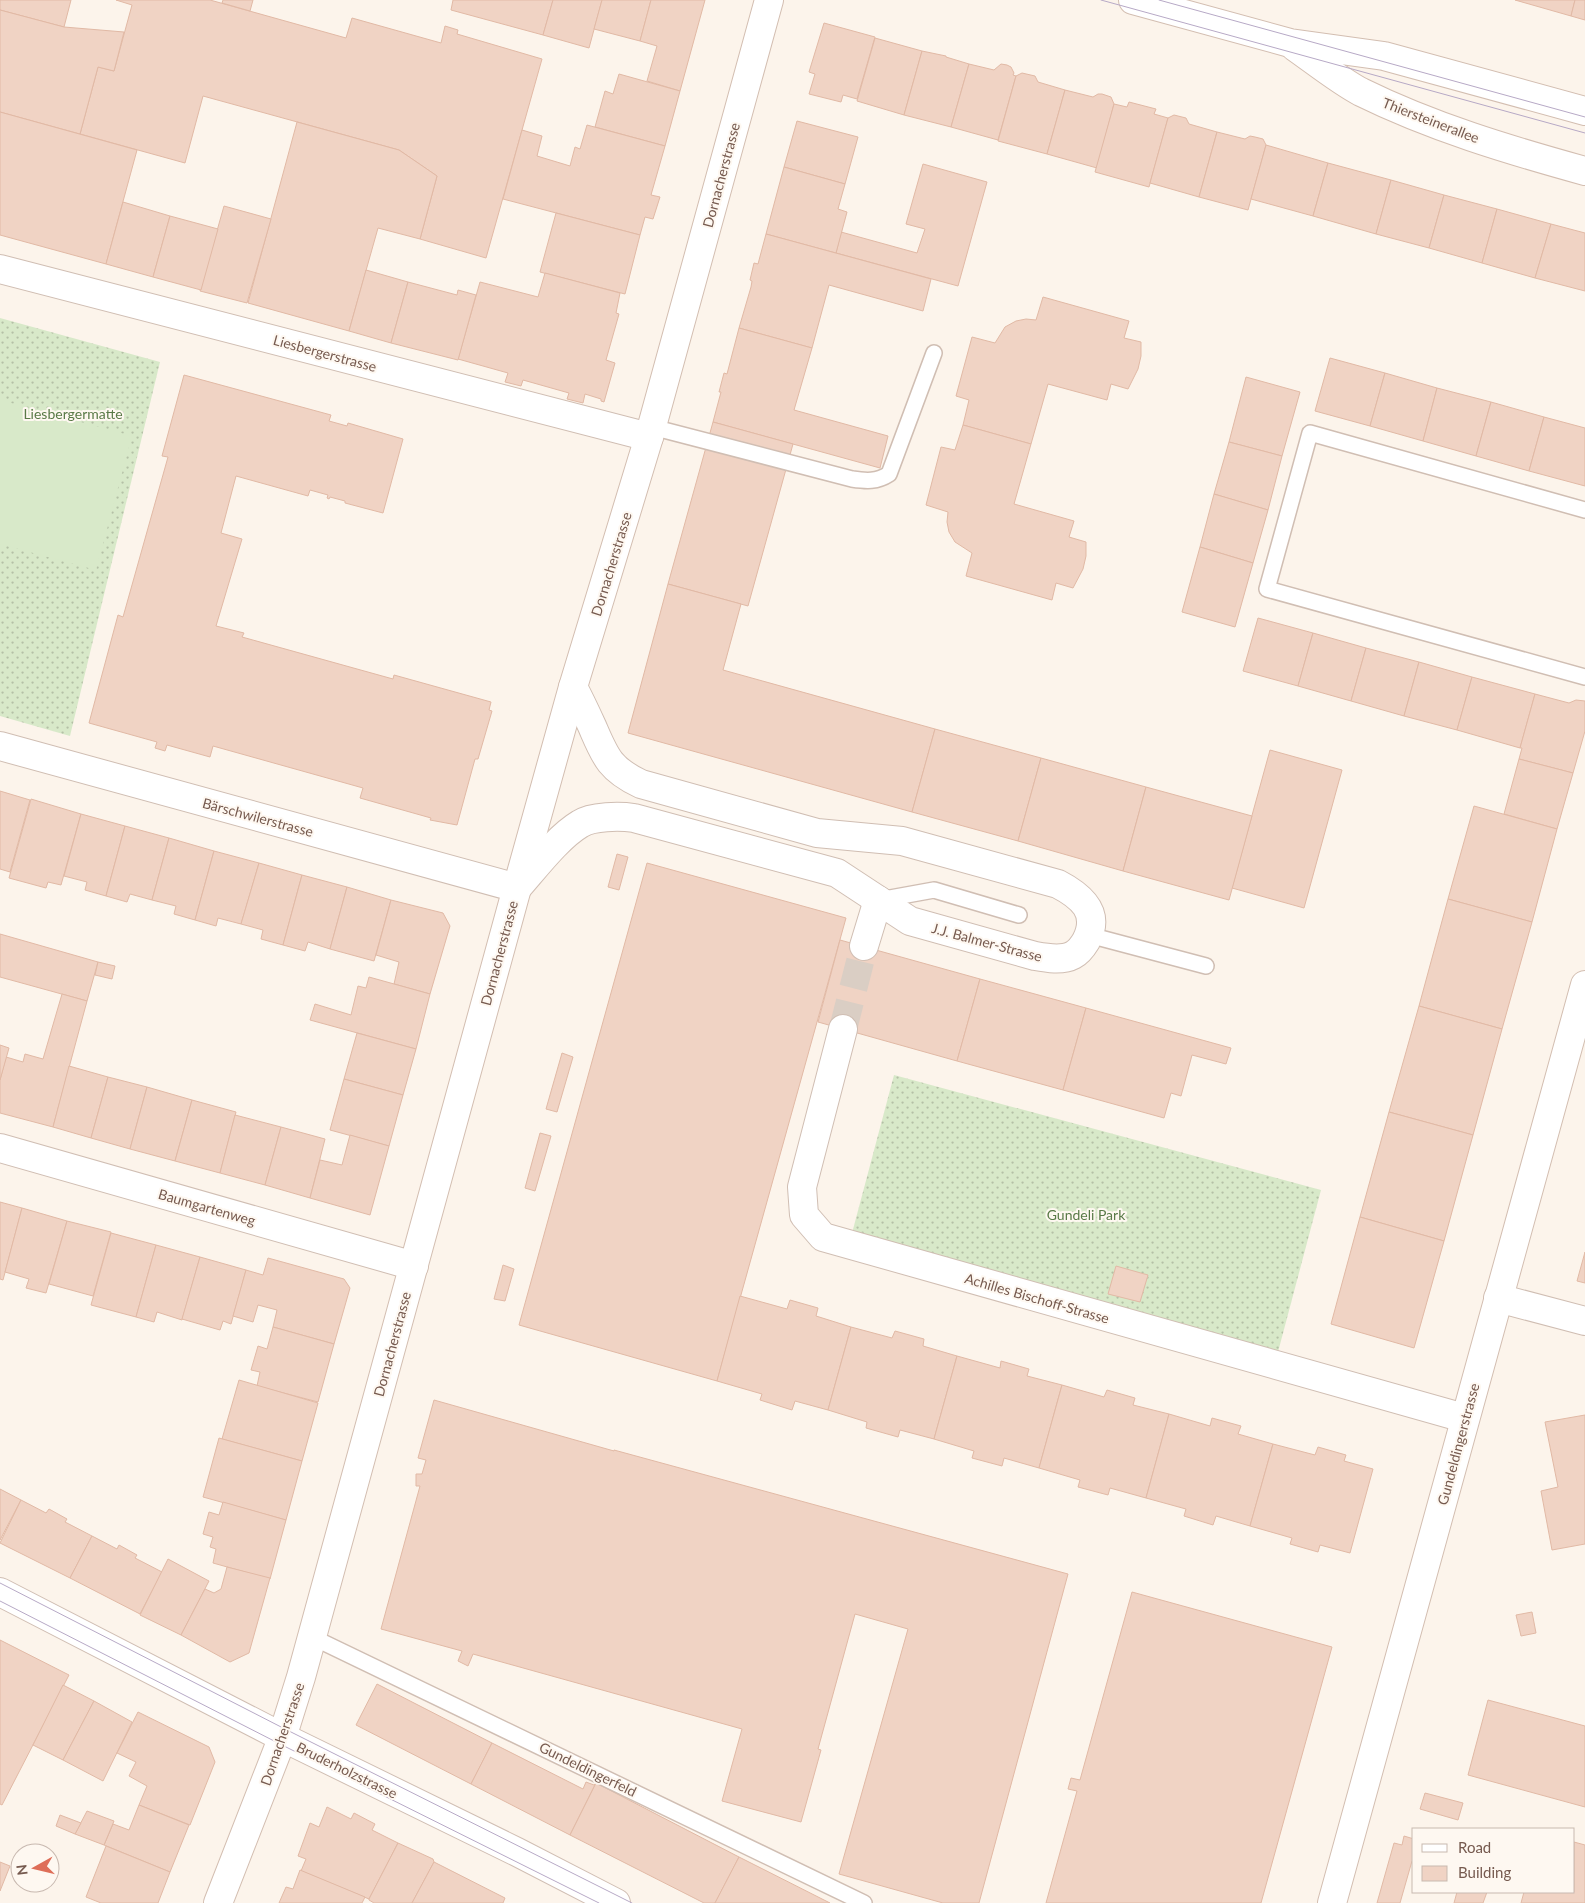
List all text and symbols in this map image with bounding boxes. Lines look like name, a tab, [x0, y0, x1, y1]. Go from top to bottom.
street label: Thiersteinerallee	[1380, 94, 1482, 146]
street label: Dornacherstrasse	[699, 121, 743, 229]
street label: Liesbergerstrasse	[271, 331, 379, 375]
park label: Liesbergermatte	[23, 405, 123, 422]
street label: Dornacherstrasse	[587, 510, 635, 618]
street label: Bärschwilerstrasse	[201, 794, 315, 840]
street label: Dornacherstrasse	[477, 899, 521, 1007]
street label: J.J. Balmer-Strasse	[930, 919, 1044, 965]
street label: Baumgartenweg	[156, 1185, 258, 1229]
park label: Gundeli Park	[1047, 1206, 1126, 1223]
street label: Achilles Bischoff-Strasse	[963, 1269, 1111, 1327]
street label: Dornacherstrasse	[370, 1290, 414, 1398]
street label: Gundeldingerstrasse	[1434, 1381, 1482, 1507]
street label: Dornacherstrasse	[256, 1680, 308, 1788]
street label: Bruderholzstrasse	[294, 1738, 400, 1802]
street label: Gundeldingerfeld	[537, 1738, 639, 1800]
legend	[1412, 1828, 1575, 1893]
text: Road	[1458, 1838, 1491, 1856]
north arrow	[10, 1843, 60, 1893]
text: N	[12, 1863, 31, 1876]
text: Building	[1458, 1863, 1511, 1881]

